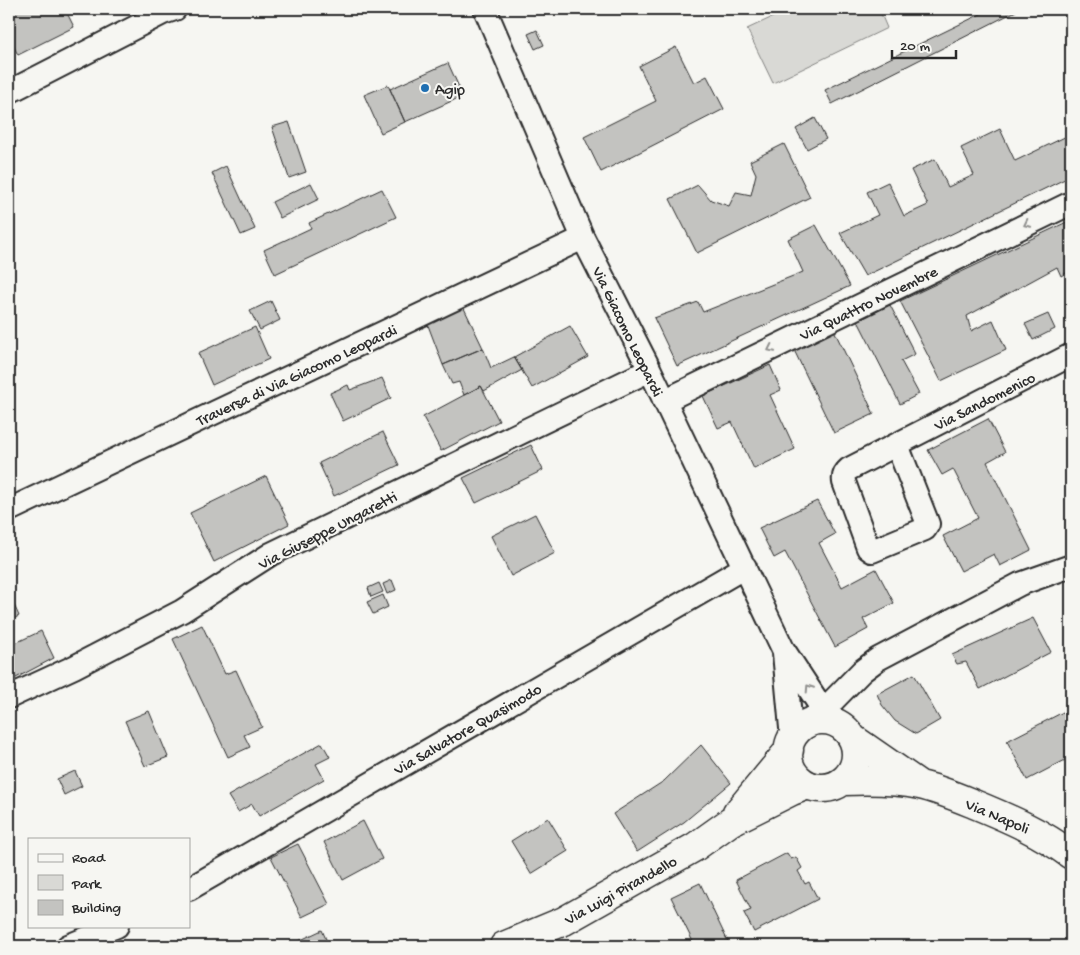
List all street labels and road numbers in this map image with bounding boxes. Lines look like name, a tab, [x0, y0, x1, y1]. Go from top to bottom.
street label: Via Giacomo Leopardi	[586, 263, 666, 401]
street label: Via Quattro Novembre	[797, 263, 942, 347]
street label: Traversa di Via Giacomo Leopardi	[193, 322, 401, 433]
street label: Via Sandomenico	[931, 369, 1039, 437]
street label: Via Giuseppe Ungaretti	[255, 489, 401, 576]
street label: Via Salvatore Quasimodo	[391, 681, 546, 782]
street label: Via Napoli	[961, 796, 1031, 840]
street label: Via Luigi Pirandello	[561, 853, 681, 931]

